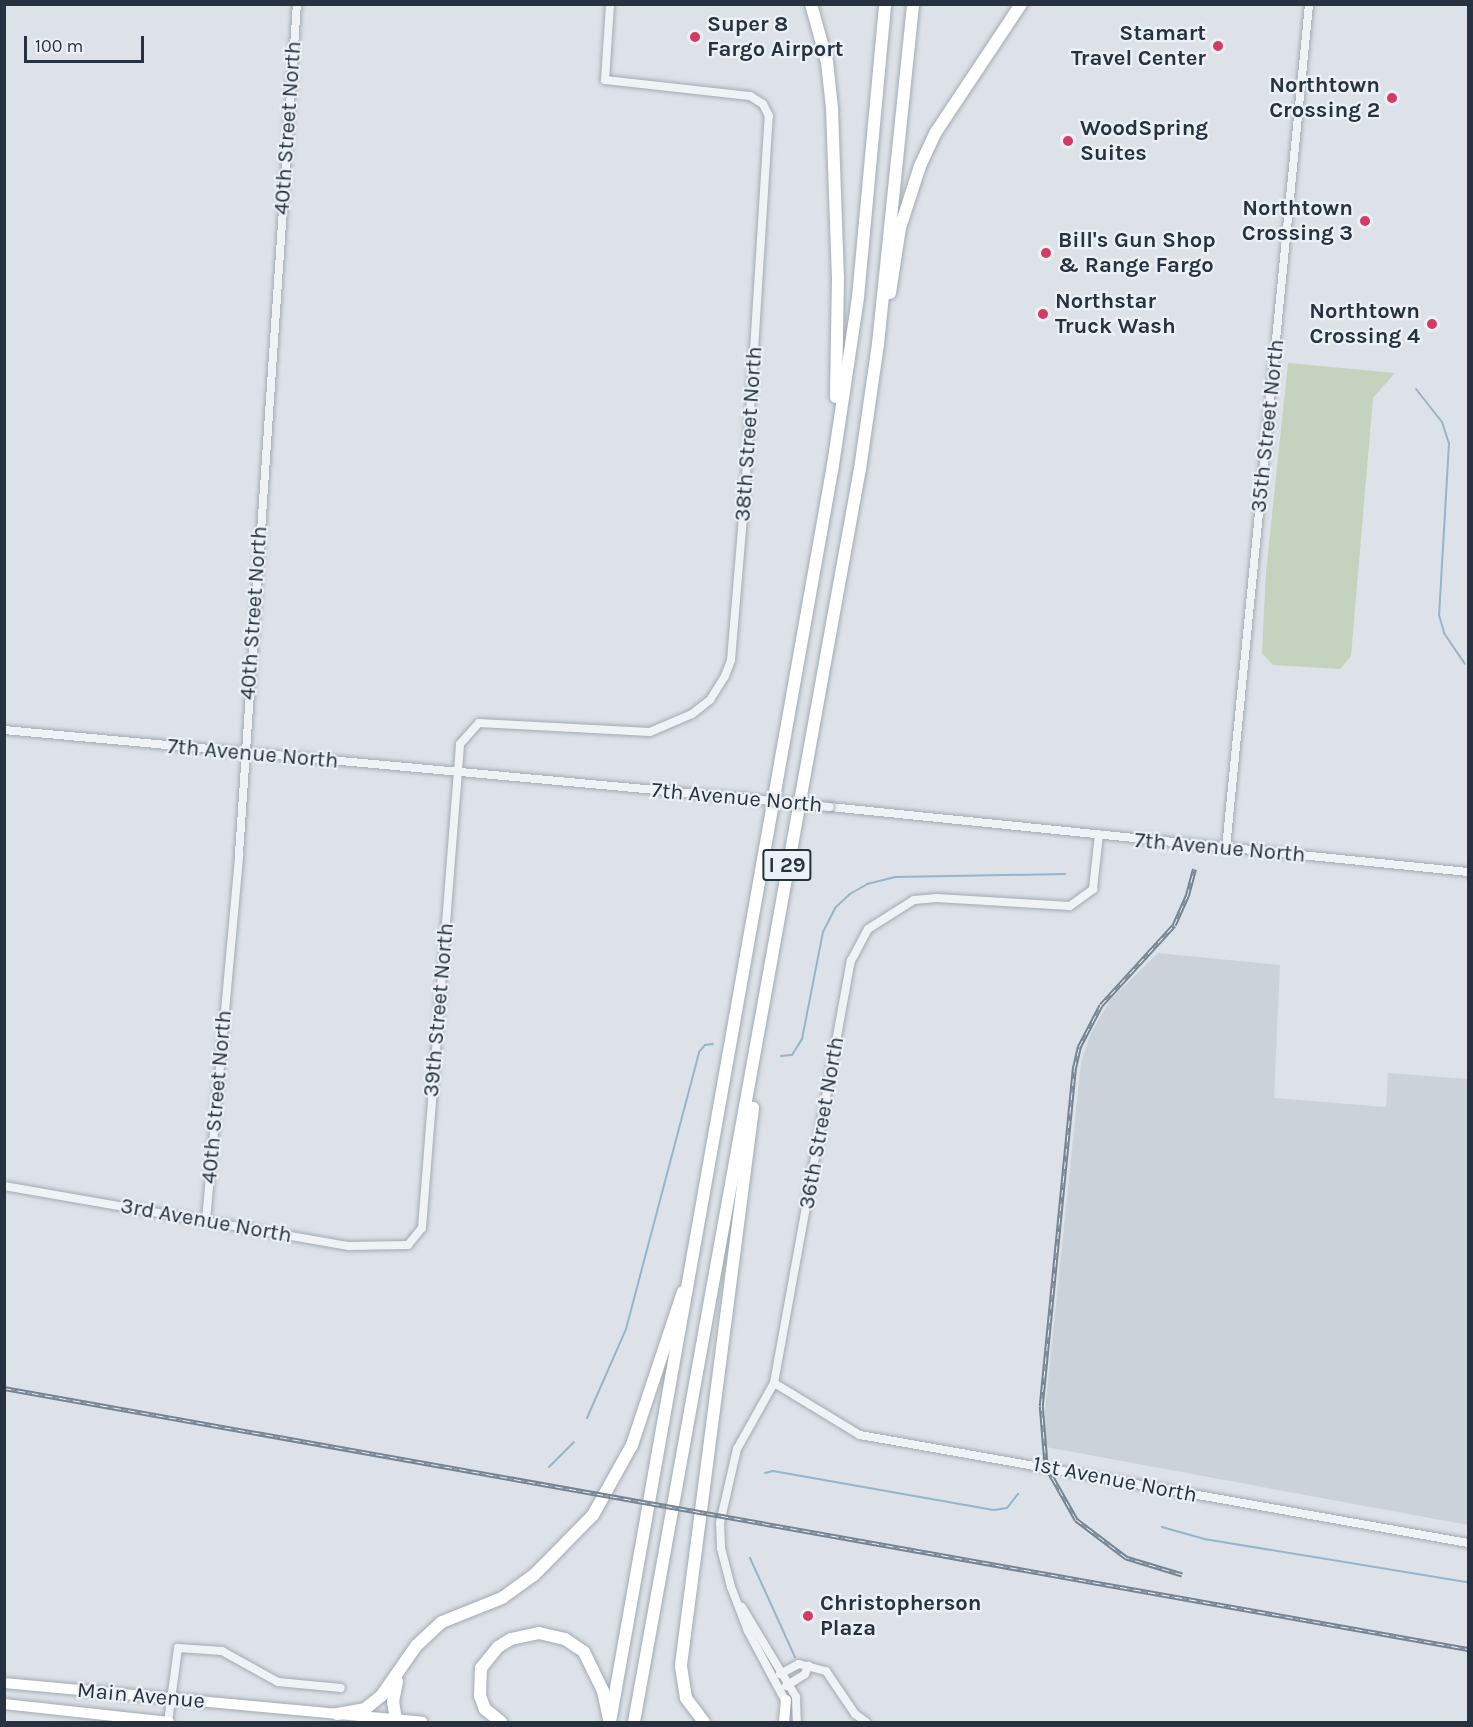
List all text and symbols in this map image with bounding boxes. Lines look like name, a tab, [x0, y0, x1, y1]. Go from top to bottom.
place label: Super 8 Fargo Airport	[707, 11, 843, 62]
place label: Stamart Travel Center	[1071, 20, 1206, 72]
scale bar	[27, 24, 147, 62]
marker: Super 8 Fargo Airport	[688, 30, 702, 44]
text: 100 m	[35, 35, 83, 57]
marker: Stamart Travel Center	[1211, 39, 1225, 53]
street label: 40th Street North	[269, 40, 307, 216]
place label: Northtown Crossing 2	[1269, 72, 1380, 124]
marker: Northtown Crossing 2	[1385, 91, 1399, 105]
place label: WoodSpring Suites	[1080, 115, 1208, 166]
marker: WoodSpring Suites	[1061, 134, 1075, 148]
place label: Northtown Crossing 3	[1242, 195, 1353, 246]
marker: Northtown Crossing 3	[1358, 214, 1372, 228]
place label: Bill's Gun Shop & Range Fargo	[1058, 227, 1216, 278]
marker: Bill's Gun Shop & Range Fargo	[1039, 246, 1053, 260]
place label: Northstar Truck Wash	[1055, 288, 1176, 340]
place label: Northtown Crossing 4	[1309, 298, 1420, 350]
marker: Northstar Truck Wash	[1036, 307, 1050, 321]
marker: Northtown Crossing 4	[1425, 317, 1439, 331]
street label: 35th Street North	[1246, 338, 1290, 514]
street label: 38th Street North	[730, 346, 768, 522]
street label: 40th Street North	[235, 525, 273, 701]
street label: 7th Avenue North	[167, 733, 339, 775]
street label: 7th Avenue North	[651, 777, 823, 819]
street label: 7th Avenue North	[1134, 827, 1306, 869]
road number: I 29	[762, 847, 812, 883]
street label: 39th Street North	[418, 922, 460, 1098]
street label: 40th Street North	[196, 1009, 238, 1185]
street label: 36th Street North	[794, 1035, 850, 1211]
street label: 3rd Avenue North	[118, 1193, 294, 1249]
street label: 1st Avenue North	[1031, 1451, 1199, 1509]
place label: Christopherson Plaza	[820, 1590, 981, 1642]
marker: Christopherson Plaza	[801, 1609, 815, 1623]
street label: Main Avenue	[76, 1677, 206, 1715]

